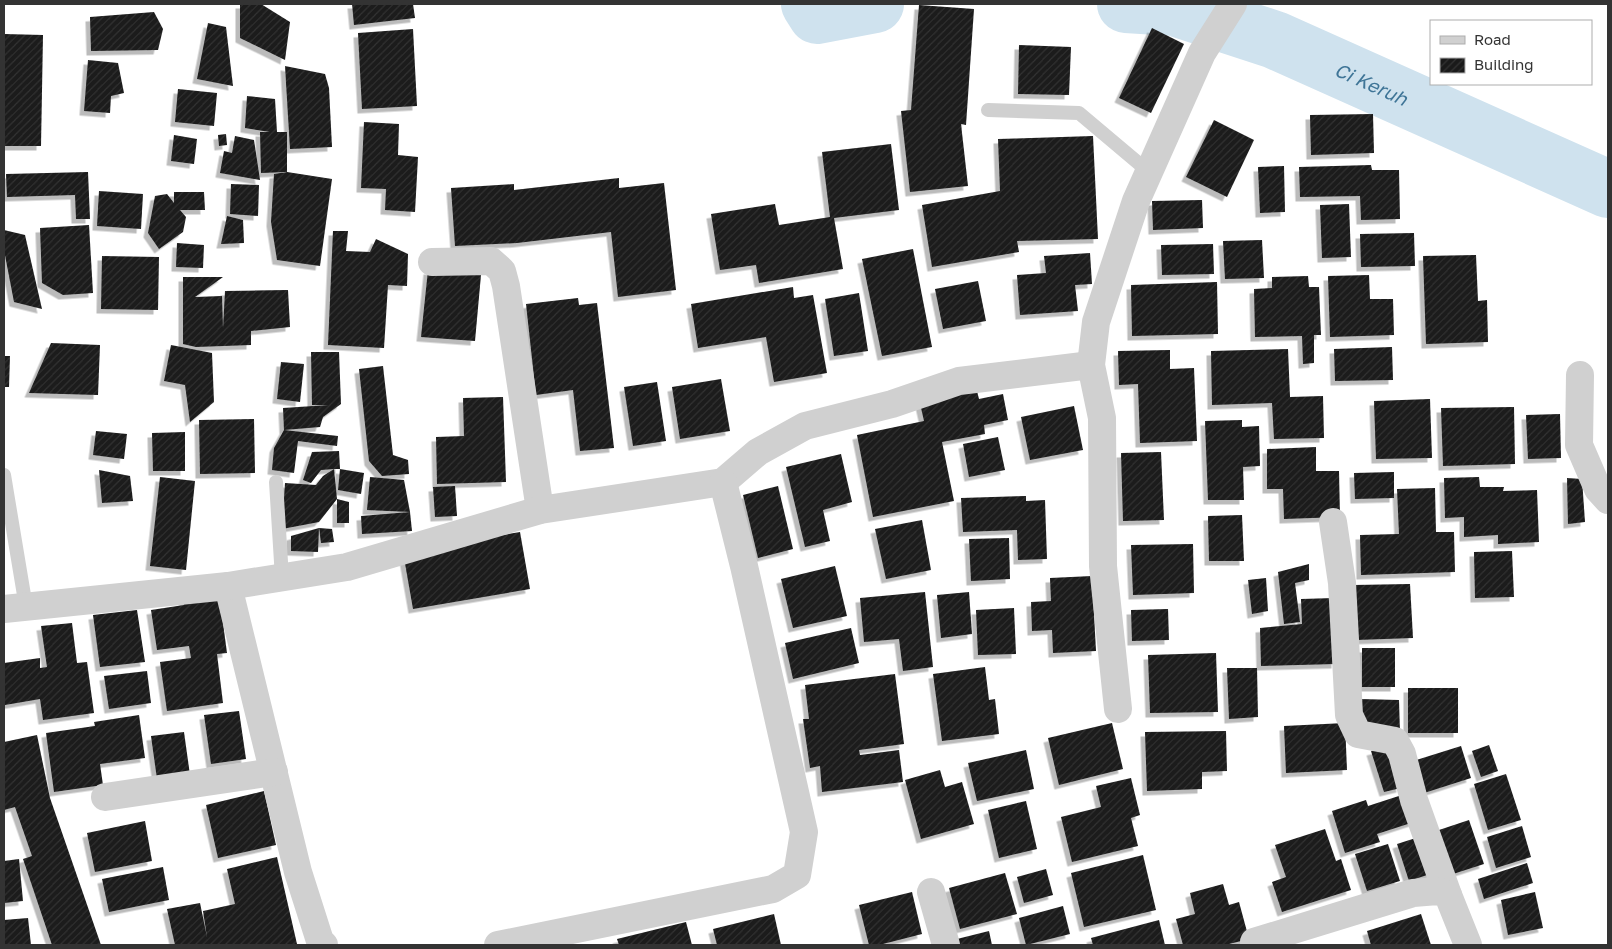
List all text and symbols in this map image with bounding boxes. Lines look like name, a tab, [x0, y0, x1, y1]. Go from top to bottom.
legend	[1430, 20, 1592, 85]
text: Road	[1474, 30, 1511, 48]
text: Building	[1474, 55, 1534, 73]
water label: Ci Keruh	[1332, 57, 1413, 110]

